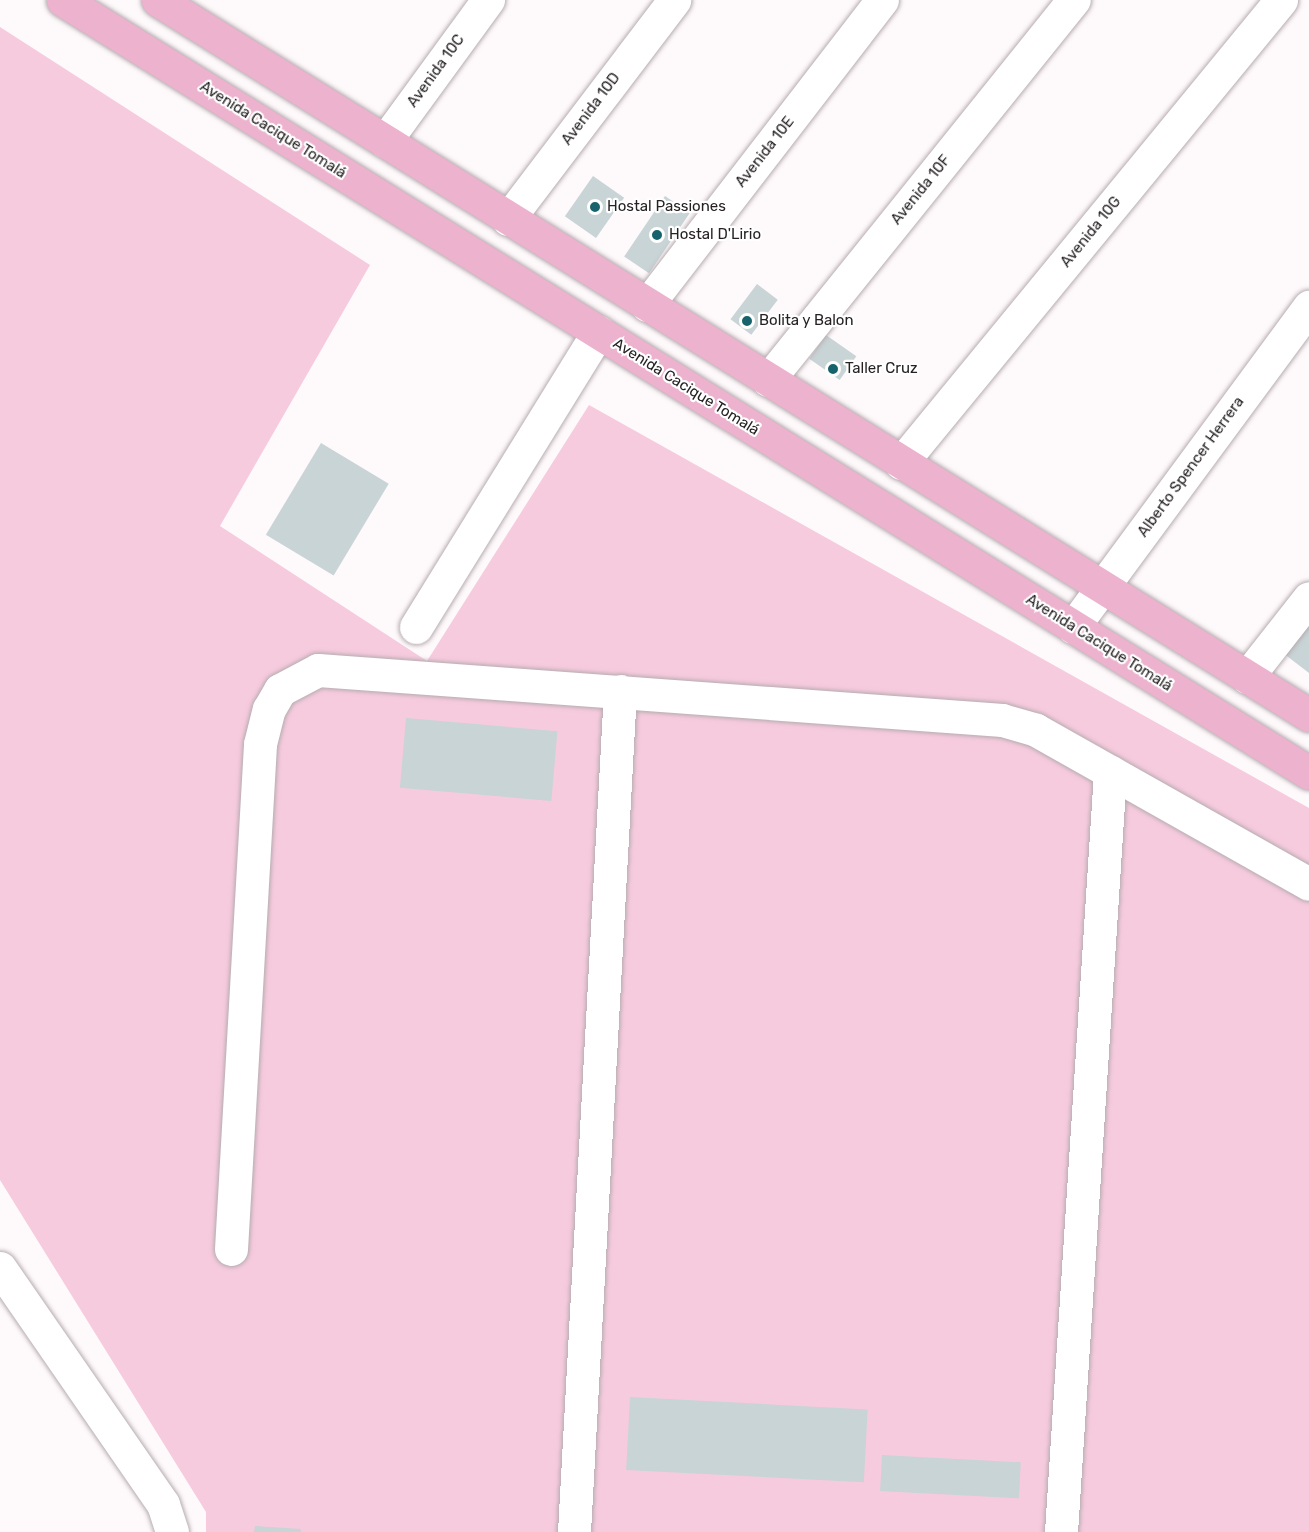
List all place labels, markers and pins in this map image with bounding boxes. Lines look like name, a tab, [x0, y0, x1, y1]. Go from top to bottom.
place label: Hostal Passiones	[607, 198, 726, 216]
marker: Hostal Passiones	[588, 200, 602, 214]
place label: Hostal D'Lirio	[669, 226, 761, 244]
marker: Hostal D'Lirio	[650, 228, 664, 242]
place label: Bolita y Balon	[759, 312, 854, 330]
marker: Bolita y Balon	[740, 314, 754, 328]
place label: Taller Cruz	[845, 360, 918, 378]
marker: Taller Cruz	[826, 362, 840, 376]

